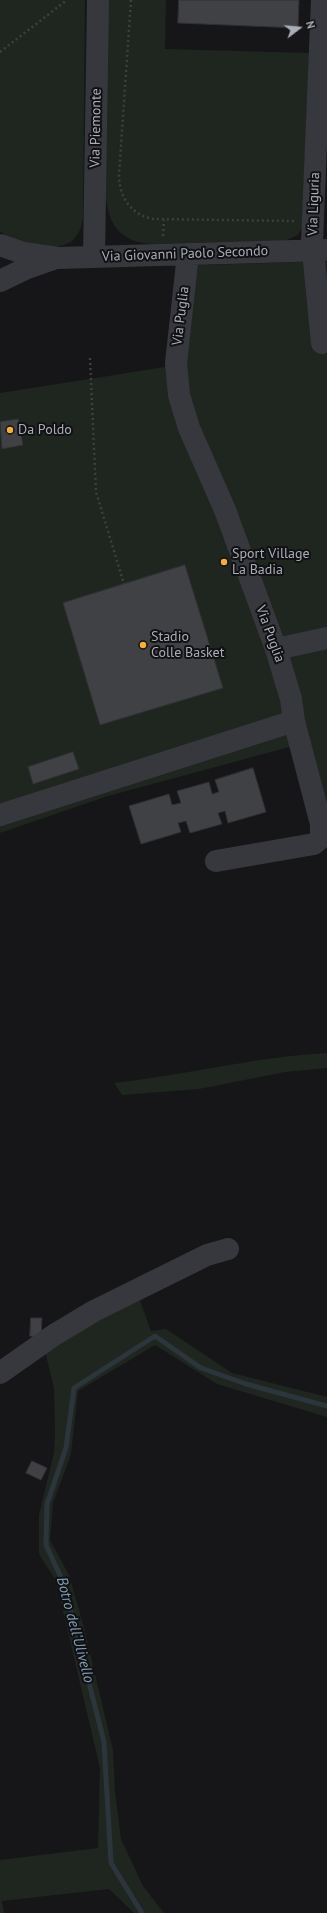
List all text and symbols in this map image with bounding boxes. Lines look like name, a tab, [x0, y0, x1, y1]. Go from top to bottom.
north arrow	[279, 8, 319, 48]
text: N	[303, 19, 318, 30]
street label: Via Piemonte	[87, 88, 105, 168]
street label: Via Liguria	[304, 172, 324, 236]
street label: Via Giovanni Paolo Secondo	[102, 243, 268, 265]
street label: Via Puglia	[169, 285, 193, 347]
place label: Da Poldo	[18, 422, 72, 438]
marker: Da Poldo	[5, 425, 15, 435]
place label: Sport Village La Badia	[232, 546, 310, 578]
marker: Sport Village La Badia	[219, 557, 229, 567]
street label: Via Puglia	[252, 603, 288, 665]
place label: Stadio Colle Basket	[151, 629, 224, 662]
marker: Stadio Colle Basket	[138, 640, 148, 650]
water label: Botro dell'Ulivello	[52, 1575, 98, 1685]

